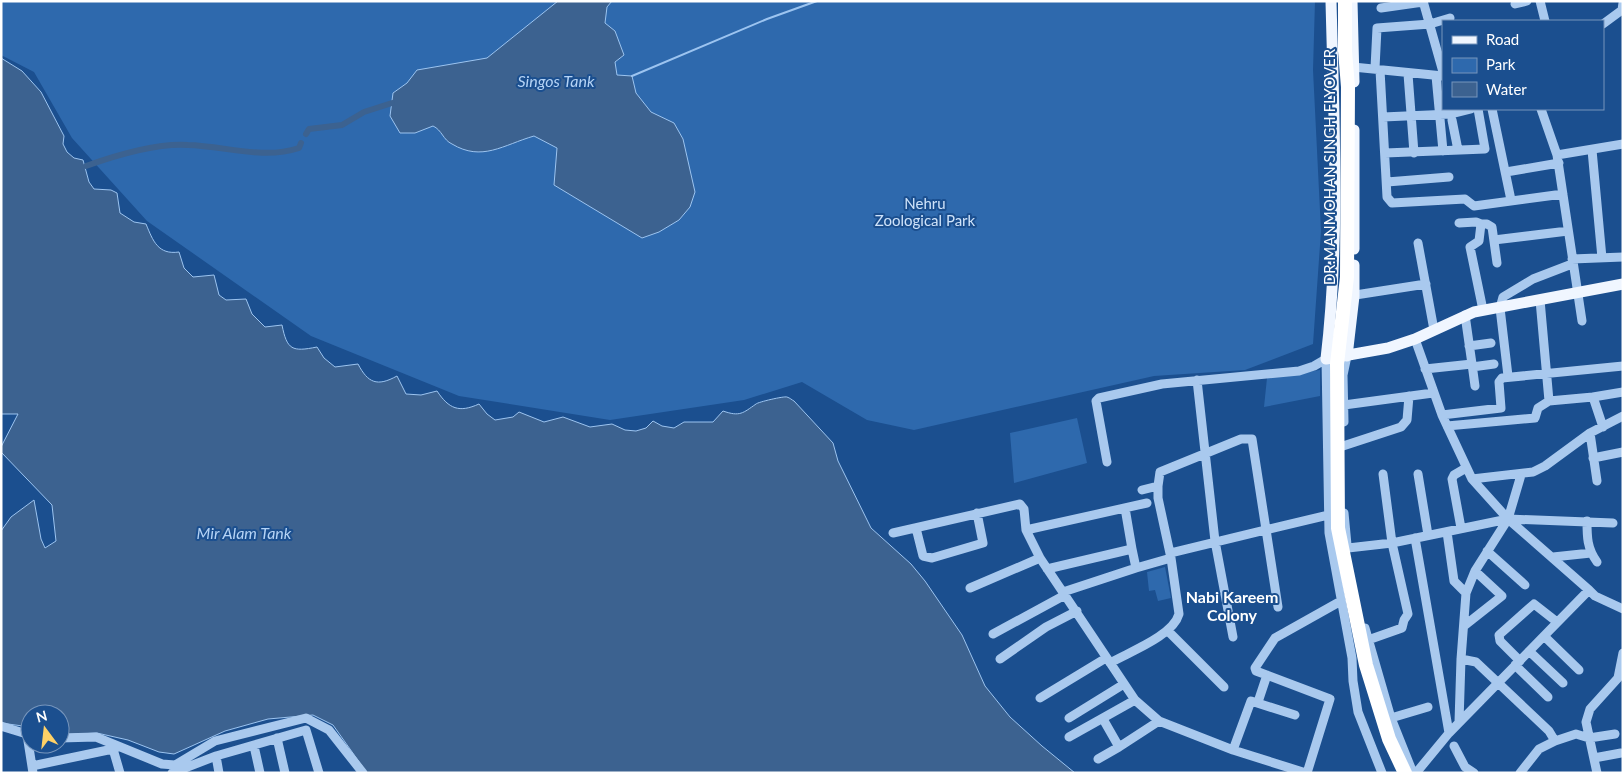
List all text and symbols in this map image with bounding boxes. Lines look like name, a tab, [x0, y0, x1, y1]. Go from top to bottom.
legend	[1442, 20, 1604, 110]
text: Road	[1486, 30, 1519, 48]
street label: DR.MANMOHAN SINGH FLYOVER	[1320, 48, 1338, 285]
text: Park	[1486, 55, 1516, 73]
water label: Singos Tank	[518, 71, 595, 90]
text: Water	[1486, 80, 1527, 98]
park label: Nehru Zoological Park	[875, 194, 976, 229]
water label: Mir Alam Tank	[197, 523, 292, 542]
district label: Nabi Kareem Colony	[1186, 587, 1278, 624]
north arrow	[20, 704, 70, 754]
text: N	[34, 706, 49, 726]

